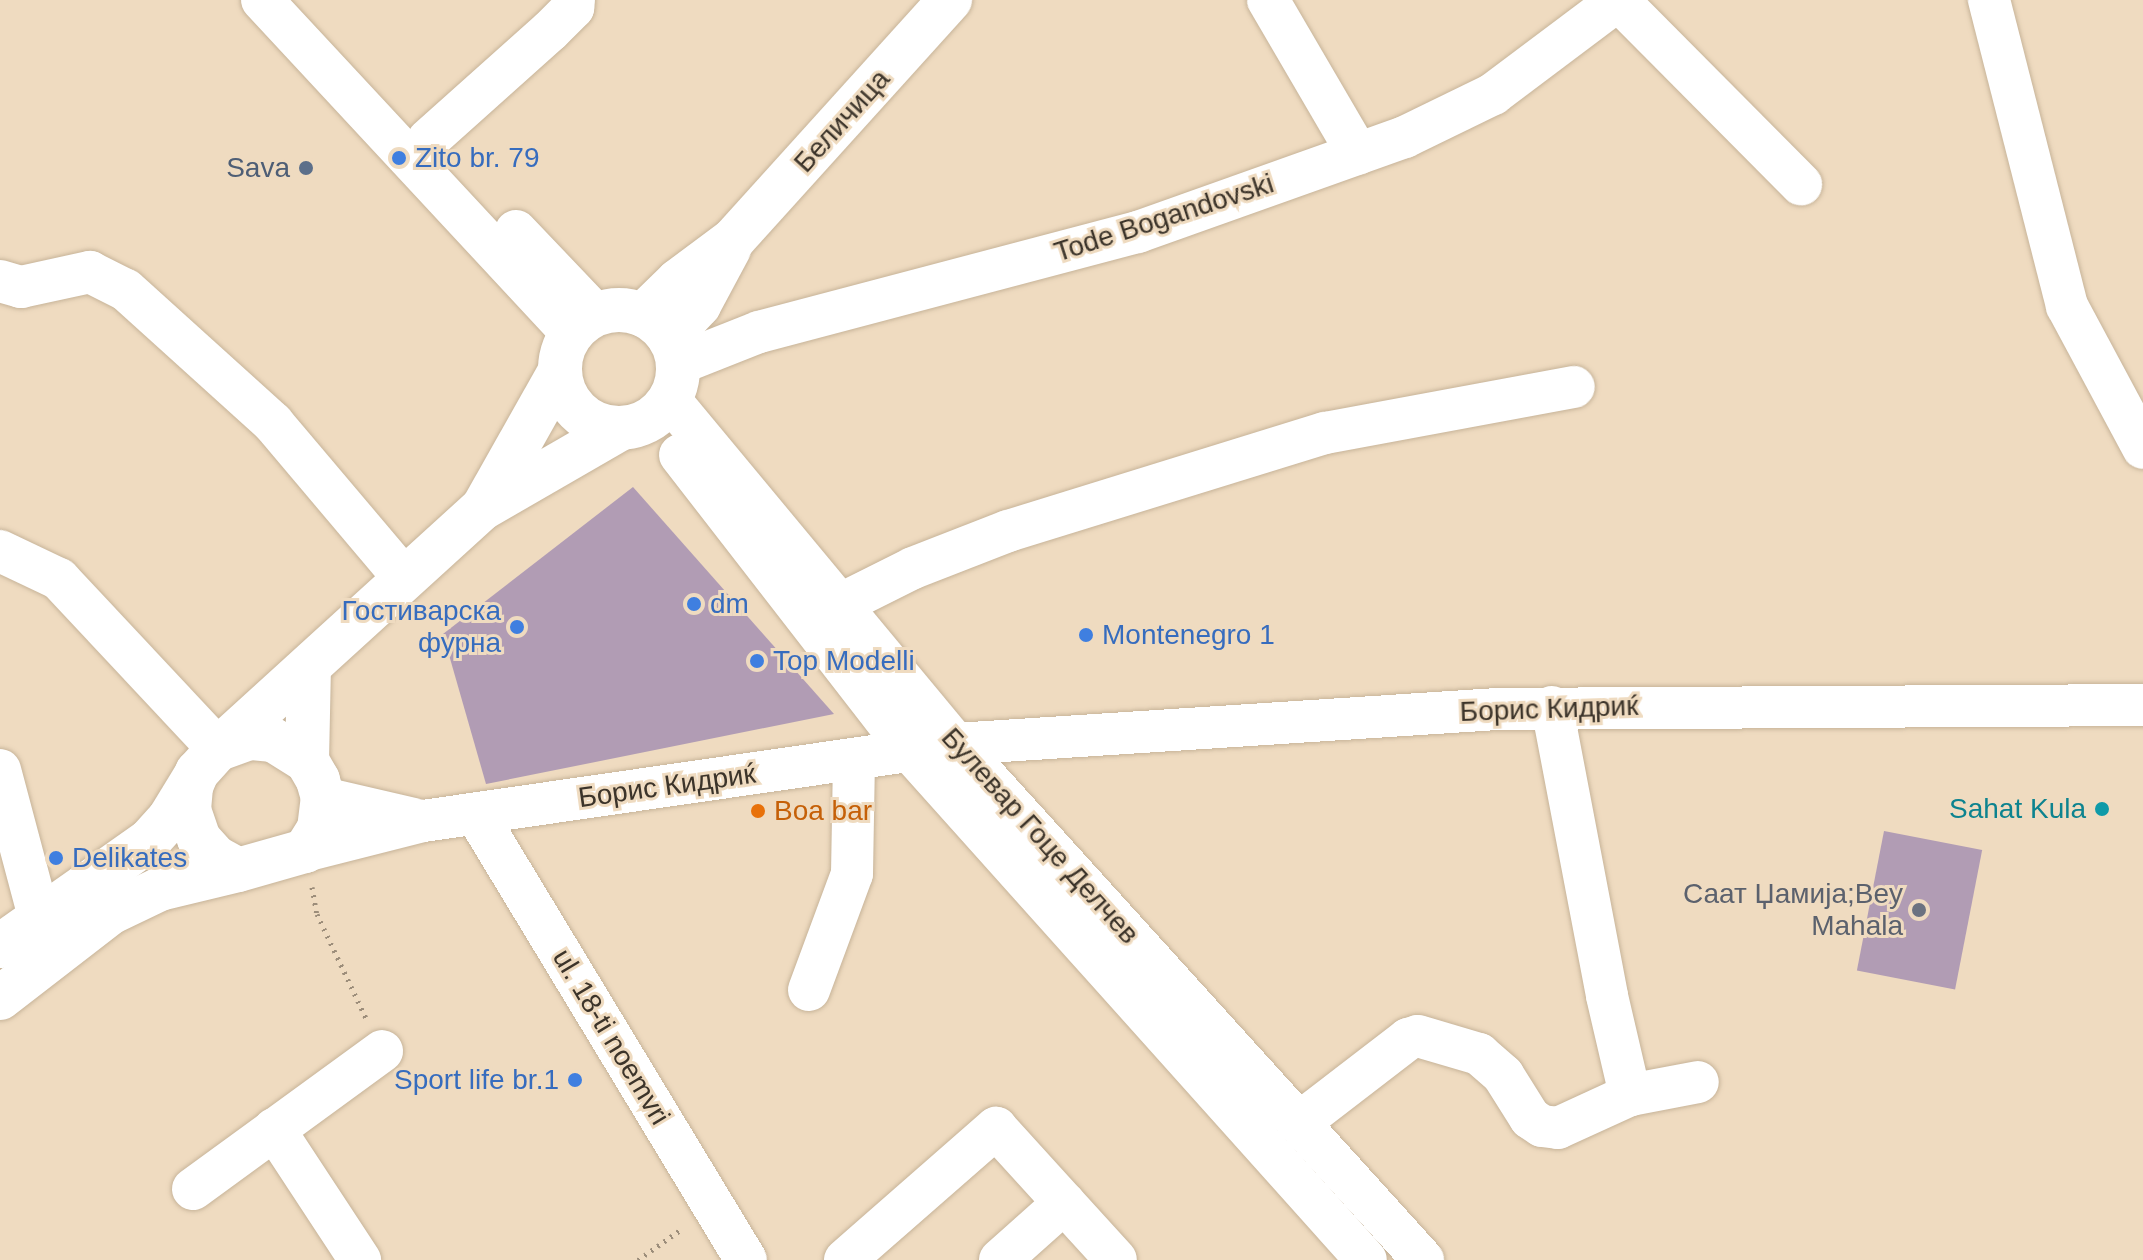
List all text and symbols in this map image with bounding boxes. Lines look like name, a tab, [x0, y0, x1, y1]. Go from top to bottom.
street label: Беличица	[787, 63, 897, 179]
place label: Zito br. 79	[415, 141, 540, 175]
marker: Zito br. 79	[390, 149, 408, 167]
place label: Sava	[226, 151, 290, 185]
marker: Sava	[297, 159, 315, 177]
street label: Tode Bogandovski	[1050, 167, 1278, 269]
place label: dm	[710, 587, 749, 621]
place label: Гостиварска фурна	[342, 594, 501, 660]
marker: dm	[685, 595, 703, 613]
marker: Гостиварска фурна	[508, 618, 526, 636]
place label: Montenegro 1	[1102, 618, 1275, 652]
marker: Montenegro 1	[1077, 626, 1095, 644]
place label: Top Modelli	[773, 644, 915, 678]
marker: Top Modelli	[748, 652, 766, 670]
street label: Борис Кидриќ	[1459, 689, 1639, 729]
street label: Булевар Гоце Делчев	[934, 721, 1146, 951]
street label: Борис Кидриќ	[576, 757, 758, 815]
place label: Sahat Kula	[1949, 792, 2086, 826]
place label: Boa bar	[774, 794, 872, 828]
marker: Sahat Kula	[2093, 800, 2111, 818]
marker: Boa bar	[749, 802, 767, 820]
place label: Delikates	[72, 841, 187, 875]
marker: Delikates	[47, 849, 65, 867]
place label: Саат Џамија;Bey Mahala	[1683, 877, 1903, 943]
marker: Саат Џамија;Bey Mahala	[1910, 901, 1928, 919]
street label: ul. 18-ti noemvri	[545, 943, 677, 1131]
place label: Sport life br.1	[394, 1063, 559, 1097]
marker: Sport life br.1	[566, 1071, 584, 1089]

